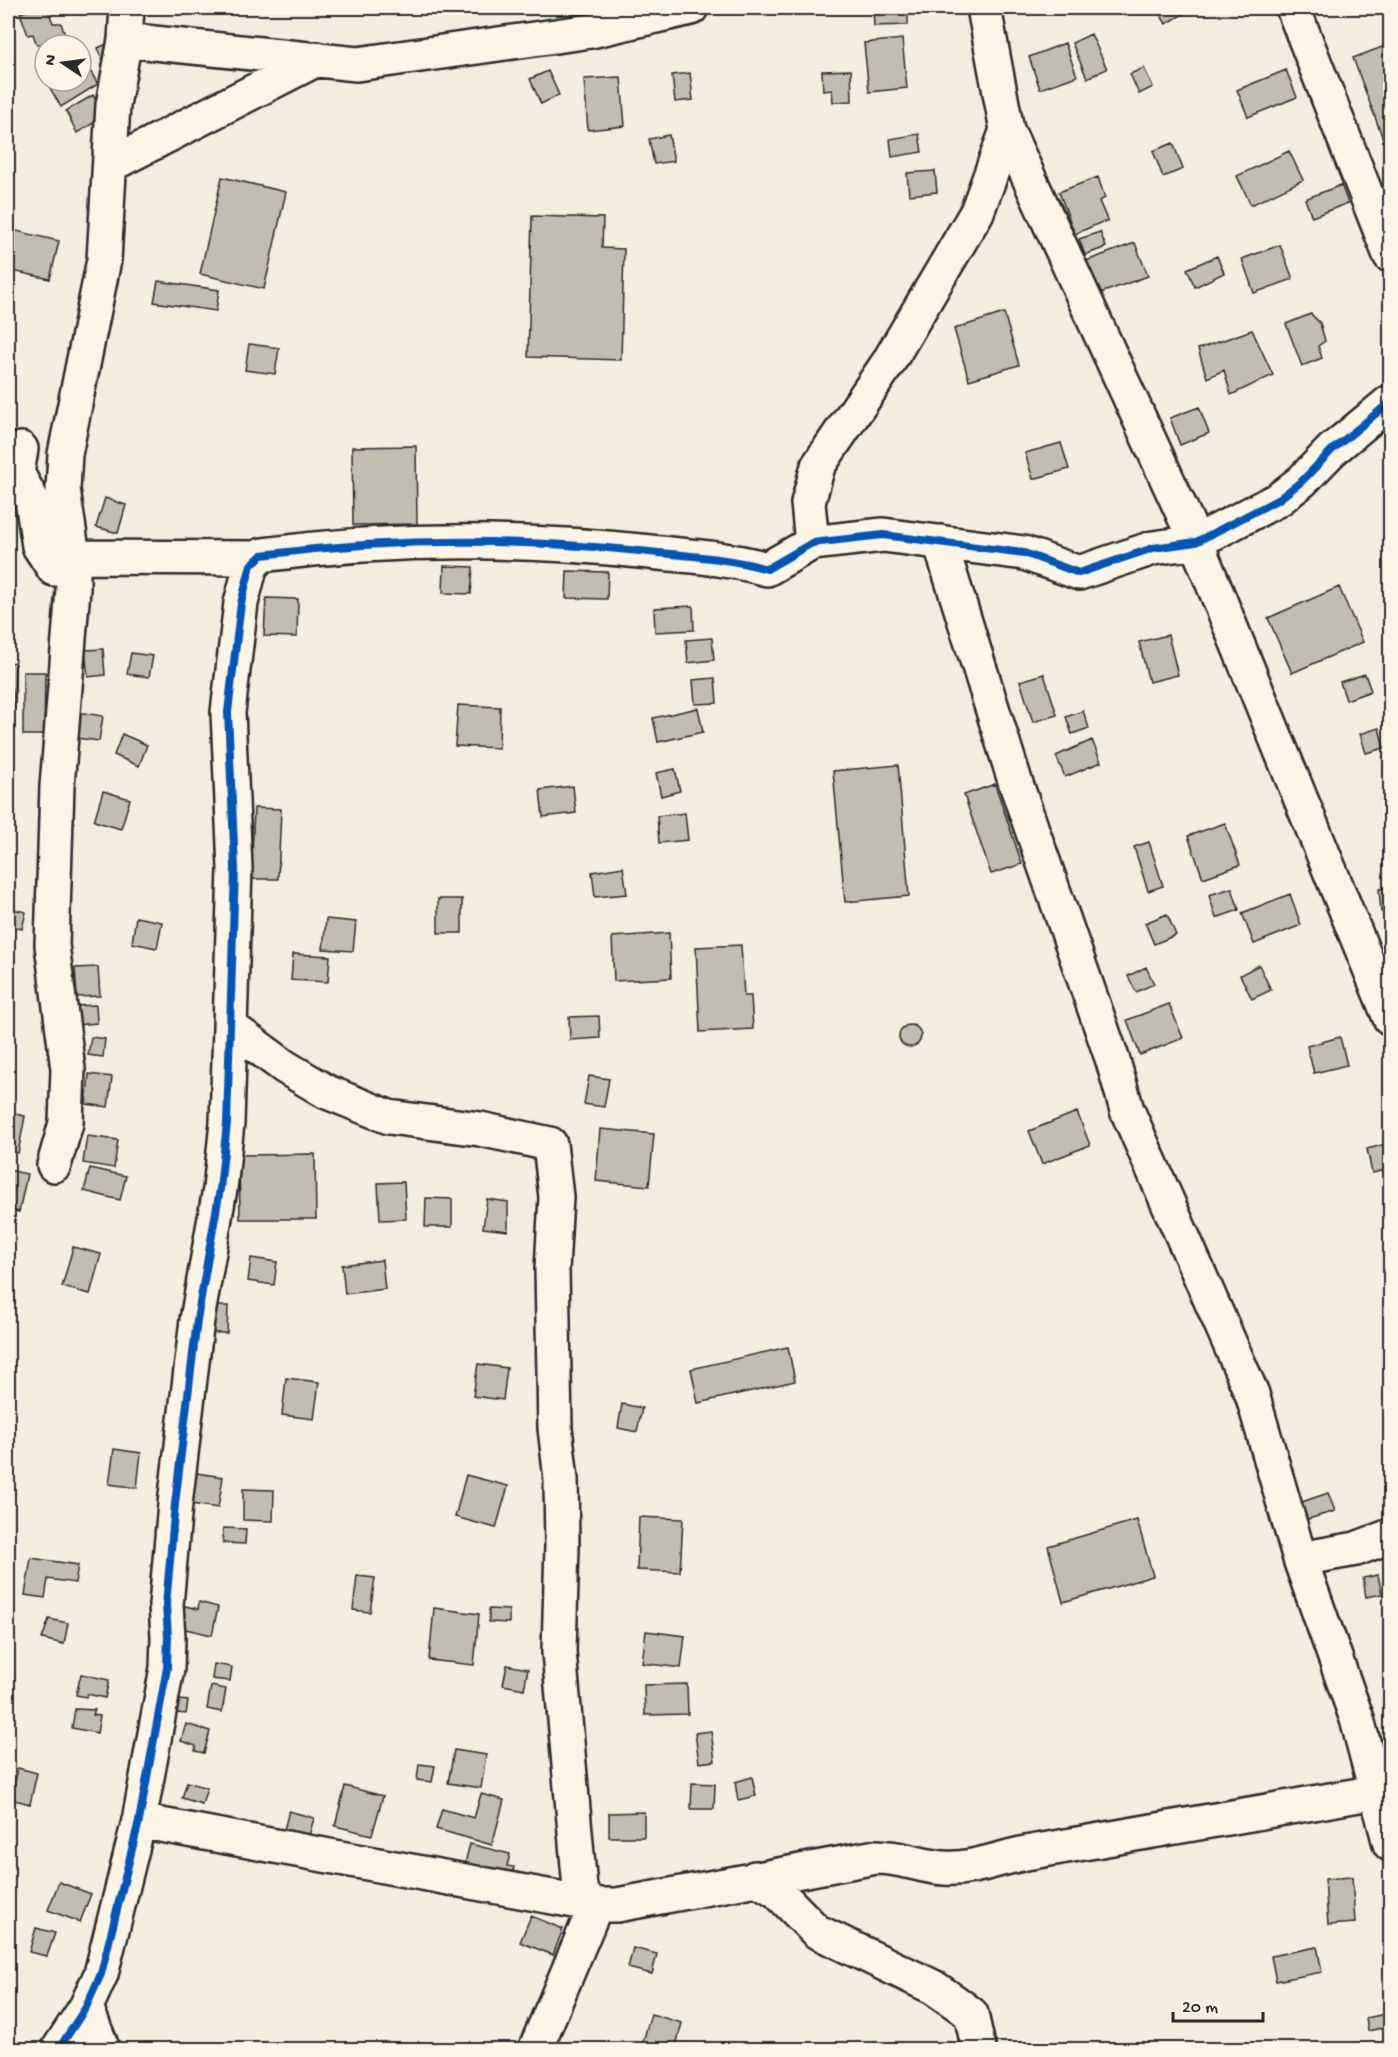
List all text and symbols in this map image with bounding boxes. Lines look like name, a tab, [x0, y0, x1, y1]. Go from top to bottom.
north arrow	[33, 33, 93, 93]
text: N	[41, 53, 62, 68]
scale bar	[1173, 1985, 1263, 2023]
text: 20 m	[1182, 1998, 1218, 2019]

